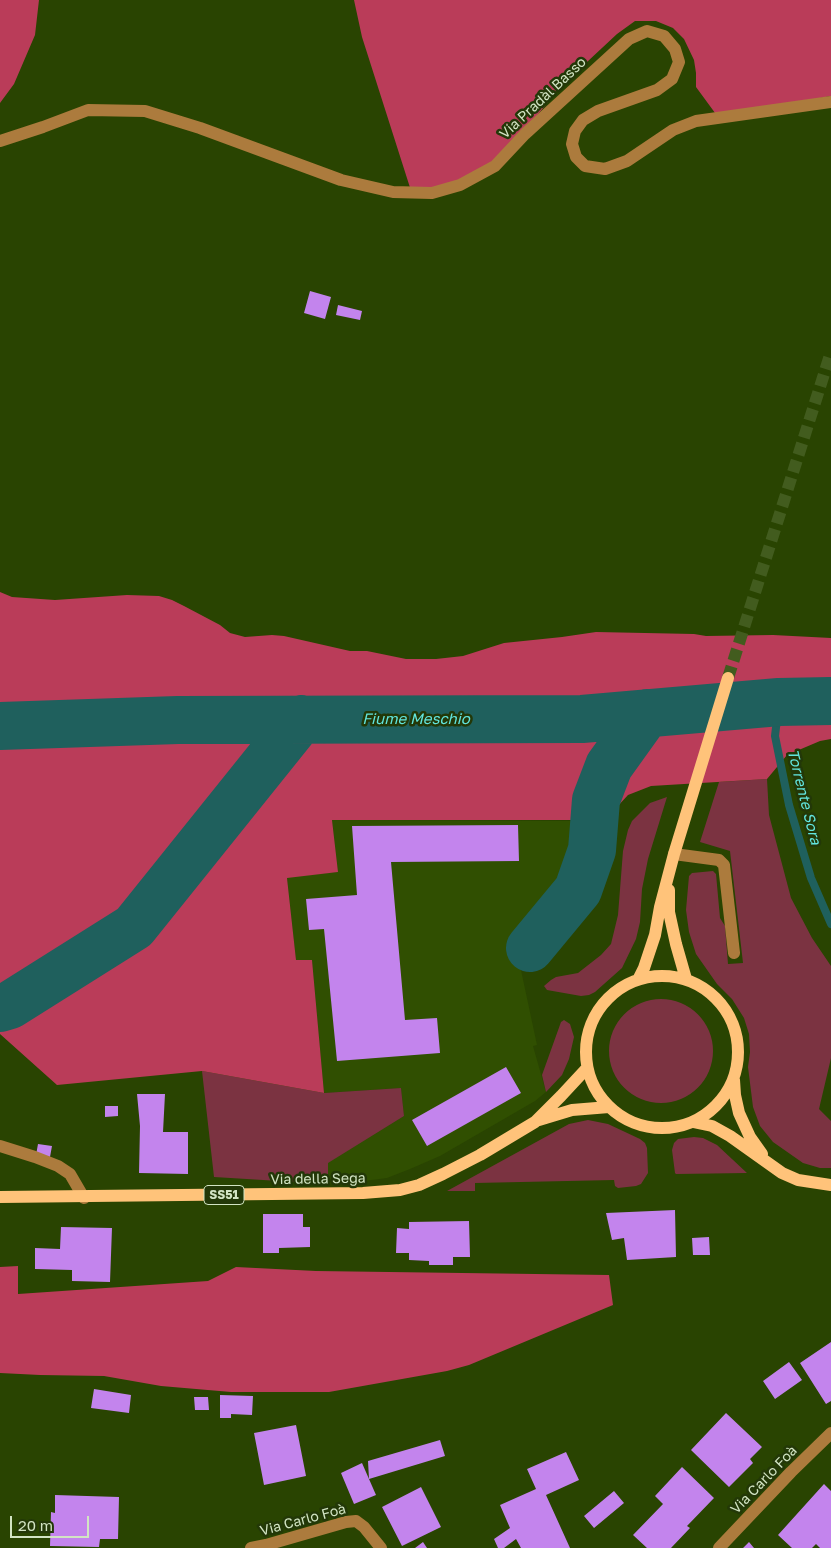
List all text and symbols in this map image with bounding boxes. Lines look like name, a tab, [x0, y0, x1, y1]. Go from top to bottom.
street label: Via Pradàl Basso	[496, 54, 590, 142]
water label: Fiume Meschio	[362, 710, 470, 728]
water label: Torrente Sora	[783, 748, 825, 846]
street label: Via della Sega	[270, 1170, 366, 1188]
road number: SS51	[204, 1186, 244, 1204]
street label: Via Carlo Foà	[727, 1442, 801, 1518]
street label: Via Carlo Foà	[258, 1500, 348, 1540]
scale bar	[12, 1506, 91, 1538]
text: 20 m	[18, 1516, 53, 1534]

